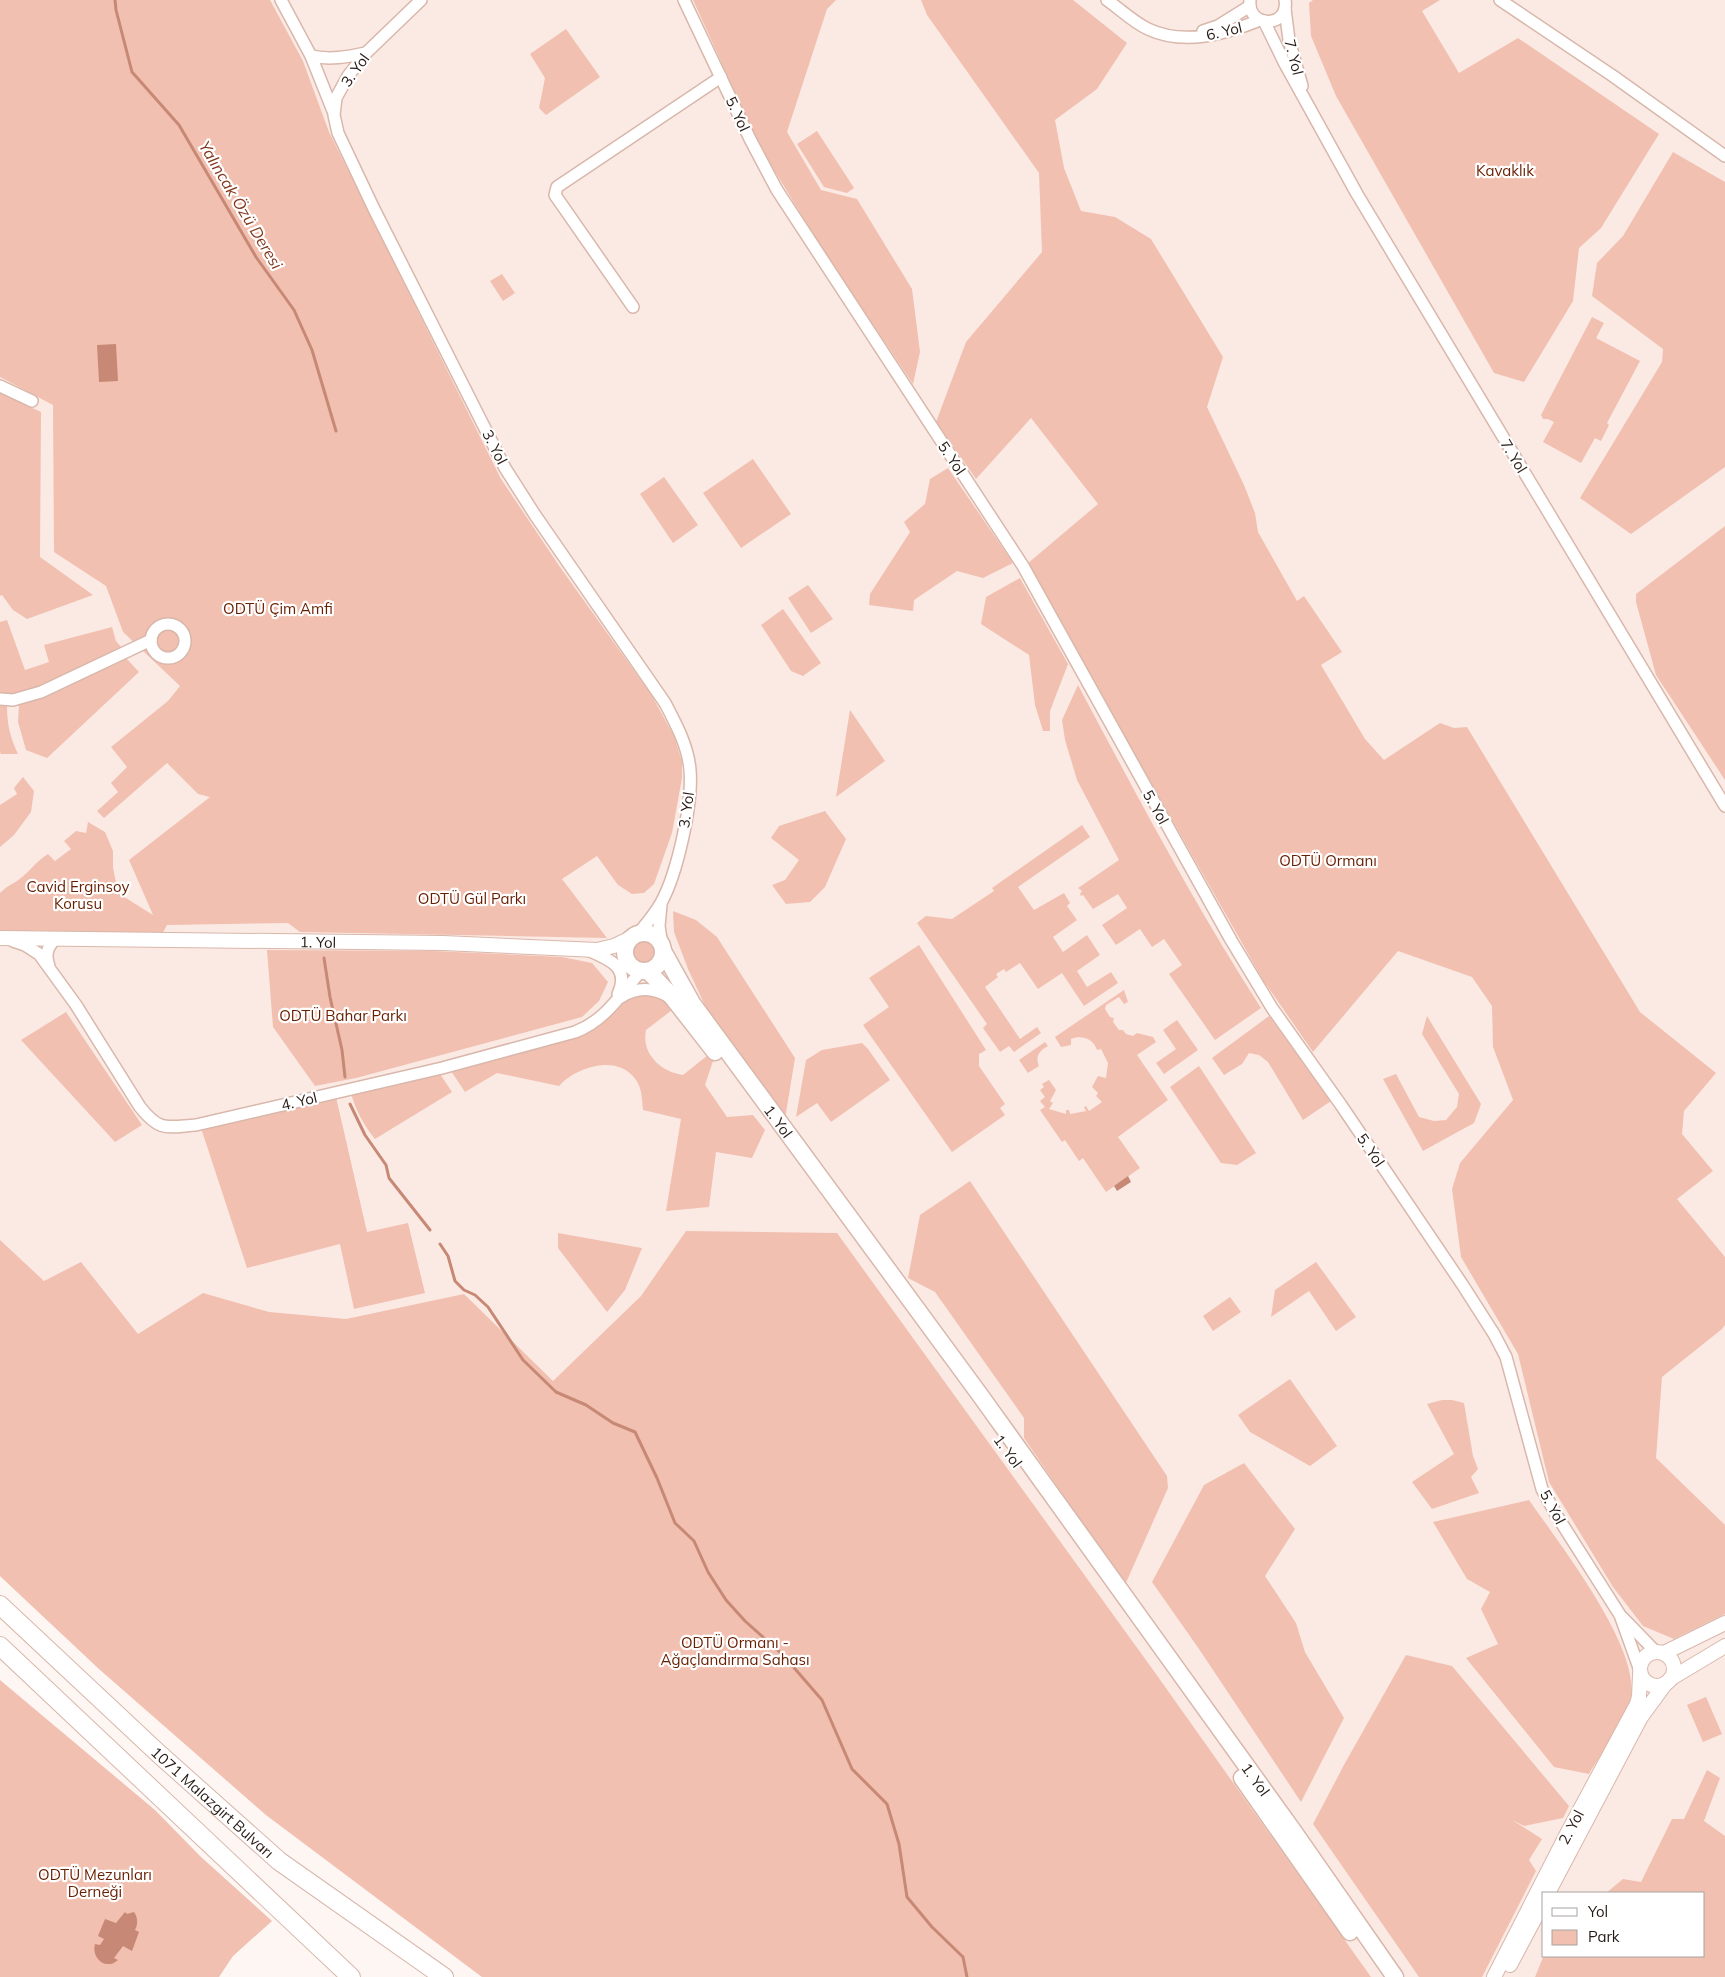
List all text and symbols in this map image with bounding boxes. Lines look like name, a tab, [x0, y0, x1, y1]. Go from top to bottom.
street label: 6. Yol	[1204, 18, 1244, 44]
street label: 7. Yol	[1280, 37, 1308, 77]
street label: 3. Yol	[337, 50, 373, 90]
street label: 5. Yol	[722, 93, 754, 135]
water label: Yalıncak Özü Deresi	[195, 137, 287, 273]
park label: Kavaklık	[1476, 161, 1534, 180]
street label: 3. Yol	[478, 426, 512, 468]
street label: 7. Yol	[1496, 436, 1532, 476]
street label: 5. Yol	[934, 438, 970, 478]
park label: ODTÜ Çim Amfi	[223, 599, 333, 618]
street label: 5. Yol	[1139, 786, 1173, 828]
street label: 3. Yol	[674, 791, 698, 829]
park label: ODTÜ Ormanı	[1279, 851, 1377, 870]
park label: Cavid Erginsoy Korusu	[27, 877, 129, 913]
park label: ODTÜ Gül Parkı	[418, 889, 526, 908]
street label: 1. Yol	[300, 932, 336, 951]
park label: ODTÜ Bahar Parkı	[279, 1006, 407, 1025]
street label: 4. Yol	[279, 1088, 319, 1114]
street label: 1. Yol	[760, 1101, 797, 1141]
street label: 5. Yol	[1353, 1130, 1389, 1170]
street label: 1. Yol	[990, 1431, 1026, 1471]
street label: 5. Yol	[1536, 1486, 1570, 1528]
park label: ODTÜ Ormanı - Ağaçlandırma Sahası	[660, 1633, 810, 1669]
street label: 1071 Malazgirt Bulvarı	[147, 1742, 278, 1862]
street label: 1. Yol	[1238, 1759, 1274, 1799]
street label: 2. Yol	[1554, 1806, 1588, 1848]
park label: ODTÜ Mezunları Derneği	[38, 1865, 152, 1901]
legend	[1542, 1892, 1705, 1957]
text: Yol	[1587, 1902, 1608, 1921]
text: Park	[1588, 1927, 1620, 1946]

